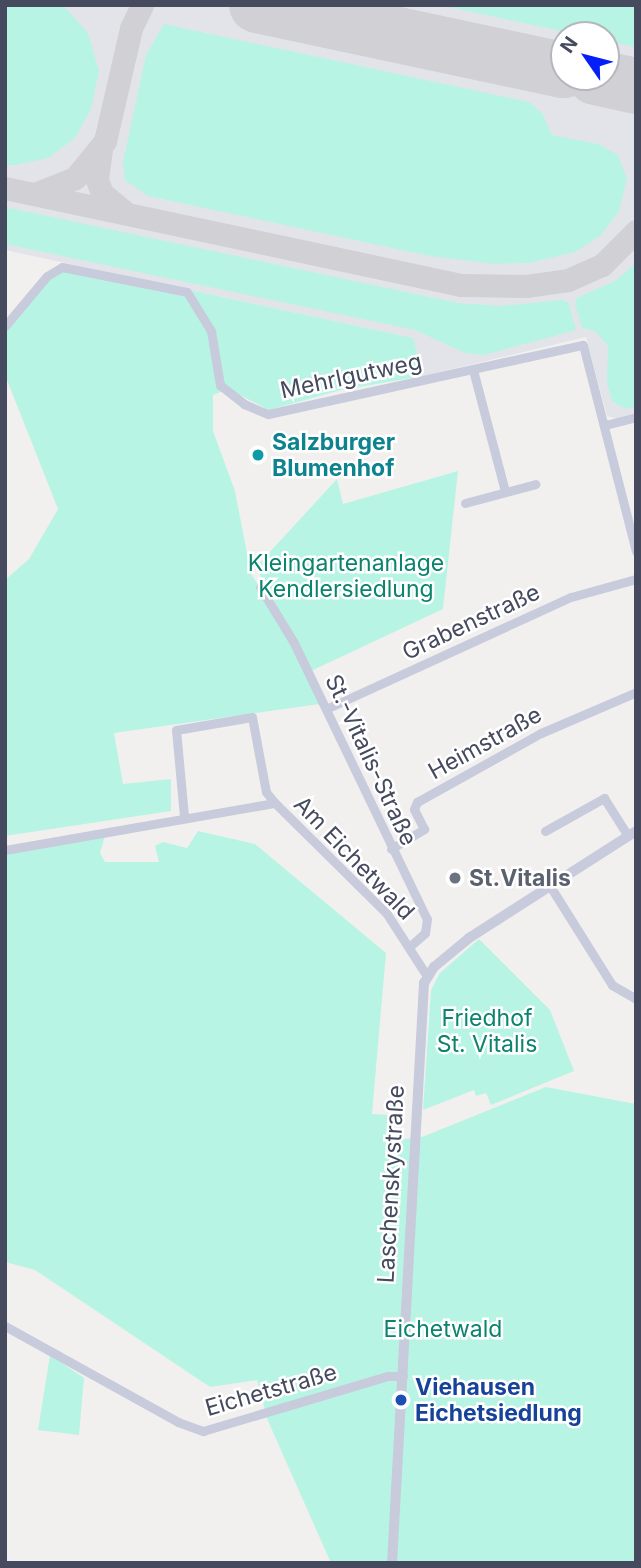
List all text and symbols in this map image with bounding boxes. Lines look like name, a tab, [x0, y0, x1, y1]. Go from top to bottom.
north arrow	[550, 21, 620, 91]
text: N	[555, 32, 583, 57]
street label: Mehrlgutweg	[278, 348, 424, 404]
place label: Salzburger Blumenhof	[272, 428, 395, 482]
marker: Salzburger Blumenhof	[250, 447, 266, 463]
park label: Kleingartenanlage Kendlersiedlung	[248, 549, 444, 603]
street label: Grabenstraße	[398, 578, 544, 666]
street label: St.-Vitalis-Straße	[319, 670, 423, 850]
street label: Heimstraße	[424, 701, 546, 785]
street label: Am Eichetwald	[288, 790, 420, 926]
place label: St.Vitalis	[469, 864, 571, 892]
marker: St.Vitalis	[447, 870, 463, 886]
park label: Friedhof St. Vitalis	[437, 1004, 537, 1058]
street label: Laschenskystraße	[372, 1084, 410, 1284]
park label: Eichetwald	[384, 1315, 502, 1343]
street label: Eichetstraße	[202, 1358, 340, 1422]
place label: Viehausen Eichetsiedlung	[415, 1373, 582, 1427]
marker: Viehausen Eichetsiedlung	[393, 1392, 409, 1408]

